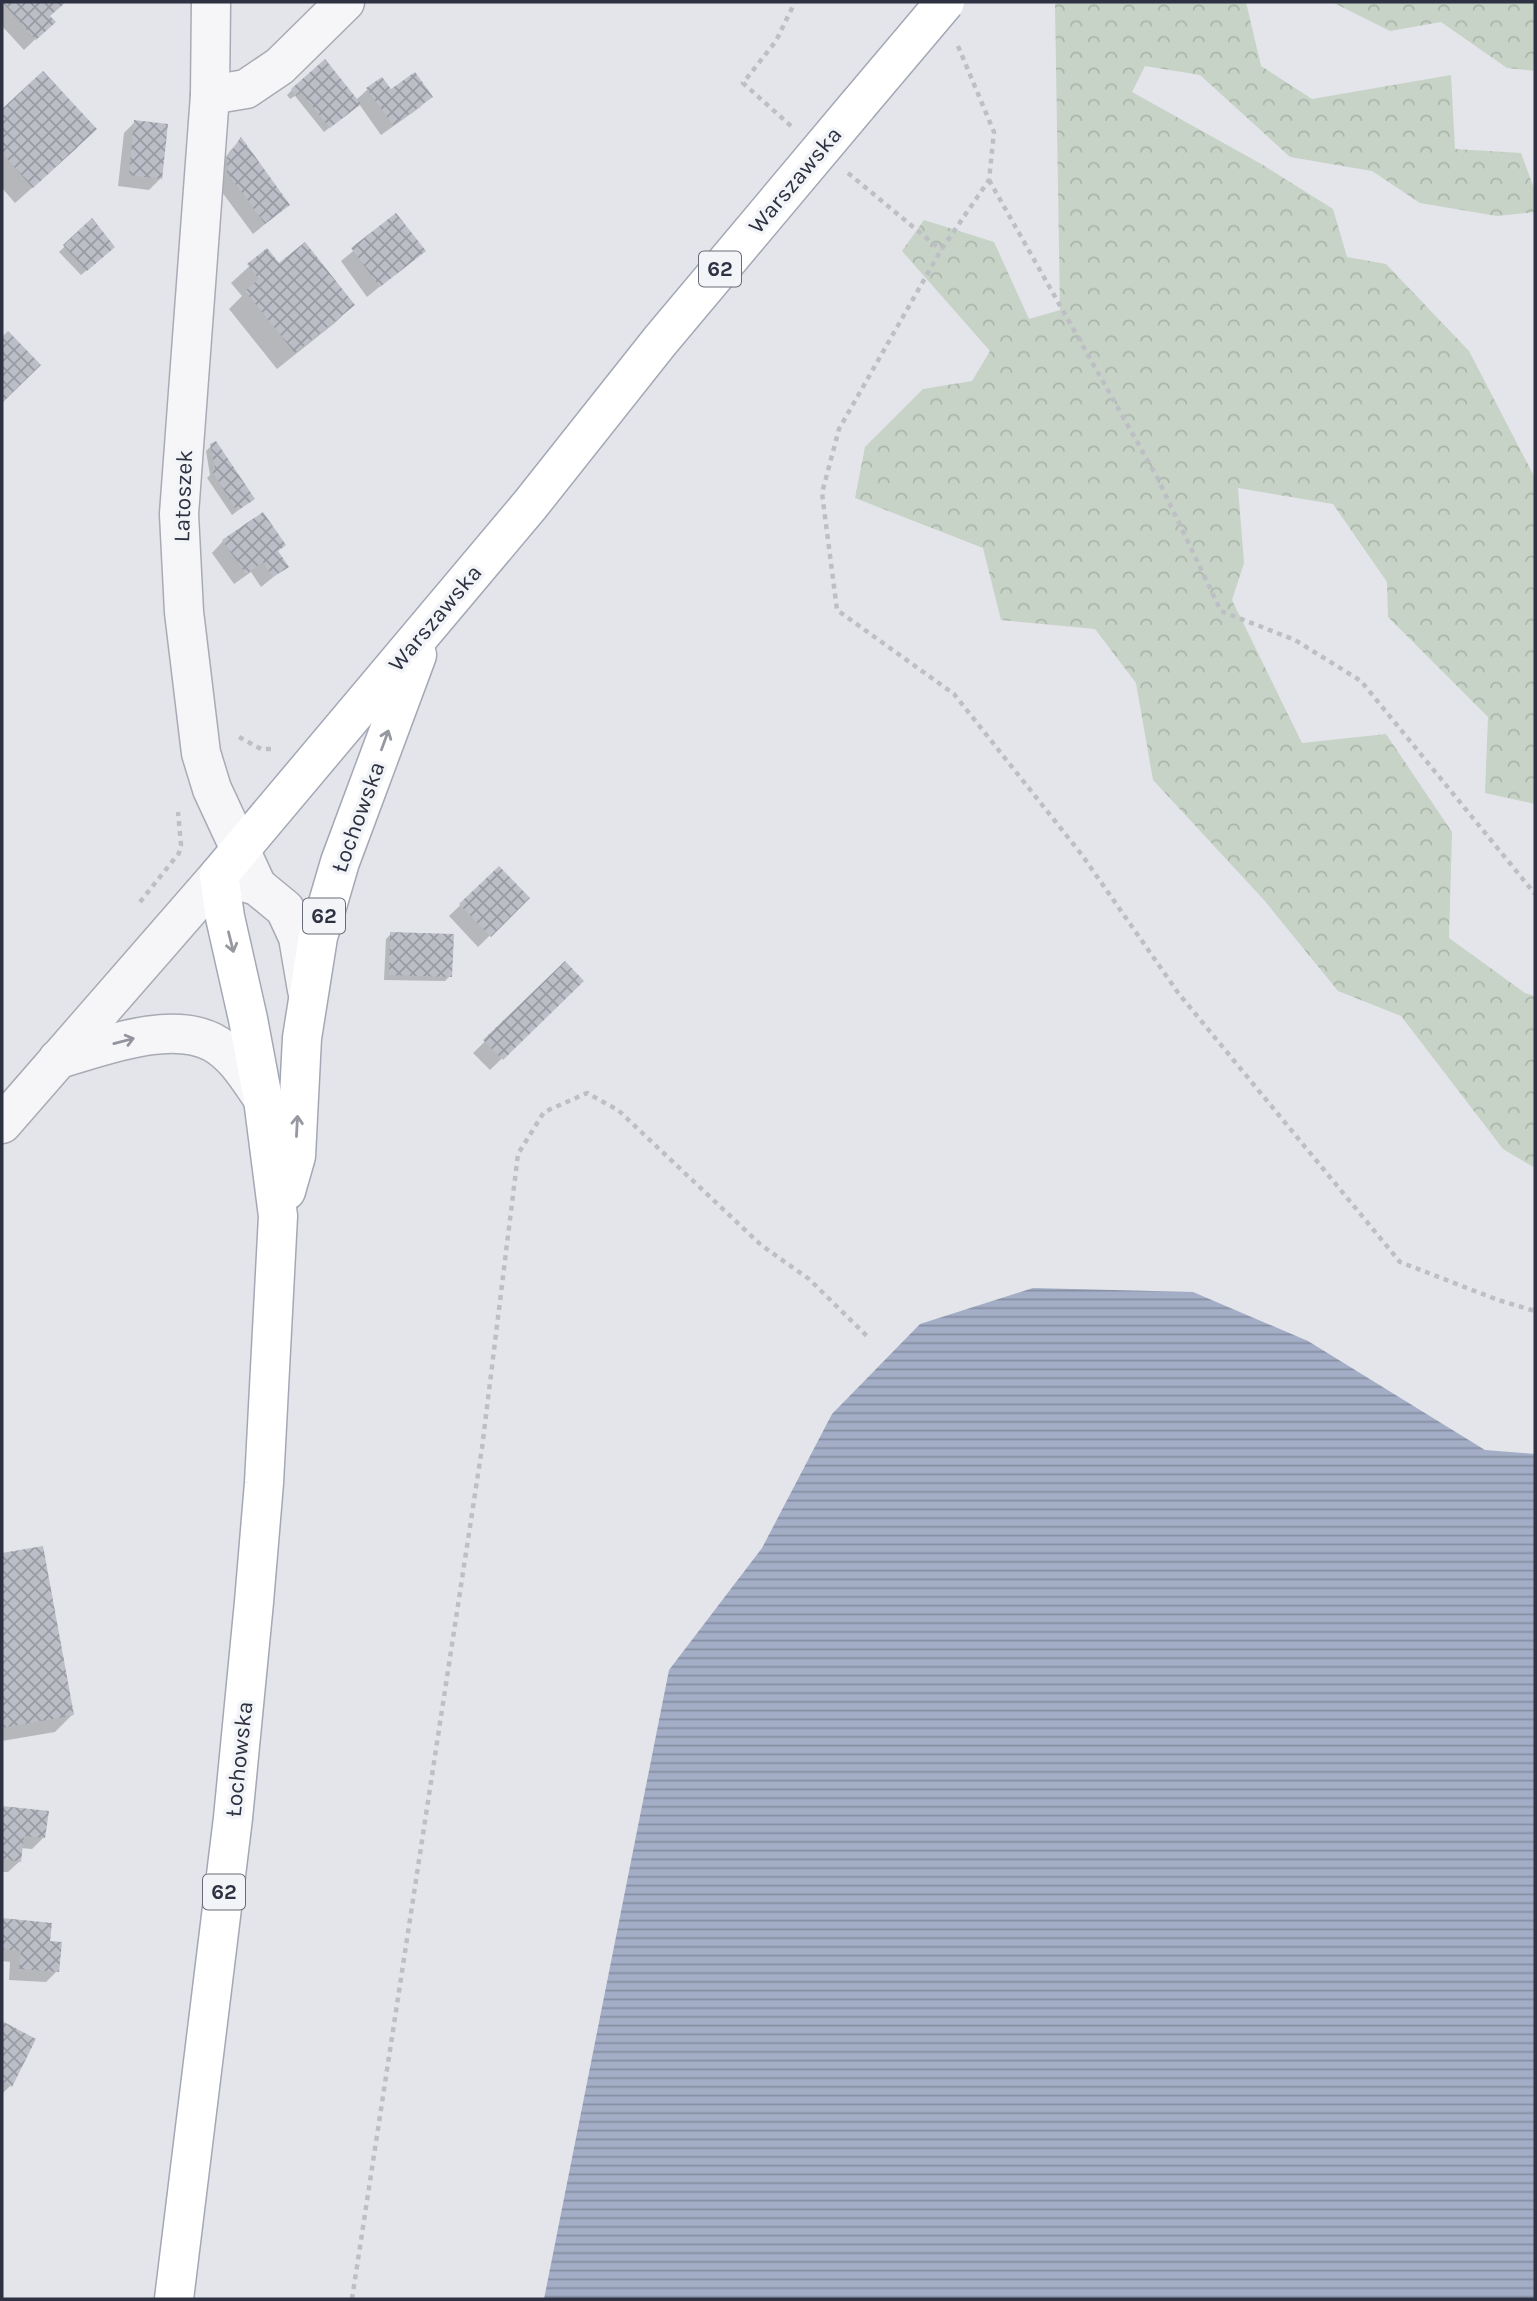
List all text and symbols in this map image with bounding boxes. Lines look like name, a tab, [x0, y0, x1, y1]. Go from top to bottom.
street label: Warszawska	[743, 121, 847, 239]
road number: 62	[699, 252, 741, 286]
street label: Latoszek	[168, 449, 198, 543]
street label: Warszawska	[383, 559, 487, 677]
one-way arrow	[380, 729, 393, 751]
street label: Łochowska	[325, 758, 391, 876]
road number: 62	[303, 898, 345, 934]
one-way arrow	[225, 930, 238, 953]
one-way arrow	[112, 1034, 134, 1047]
one-way arrow	[291, 1115, 304, 1138]
street label: Łochowska	[220, 1700, 258, 1818]
road number: 62	[203, 1874, 245, 1910]

